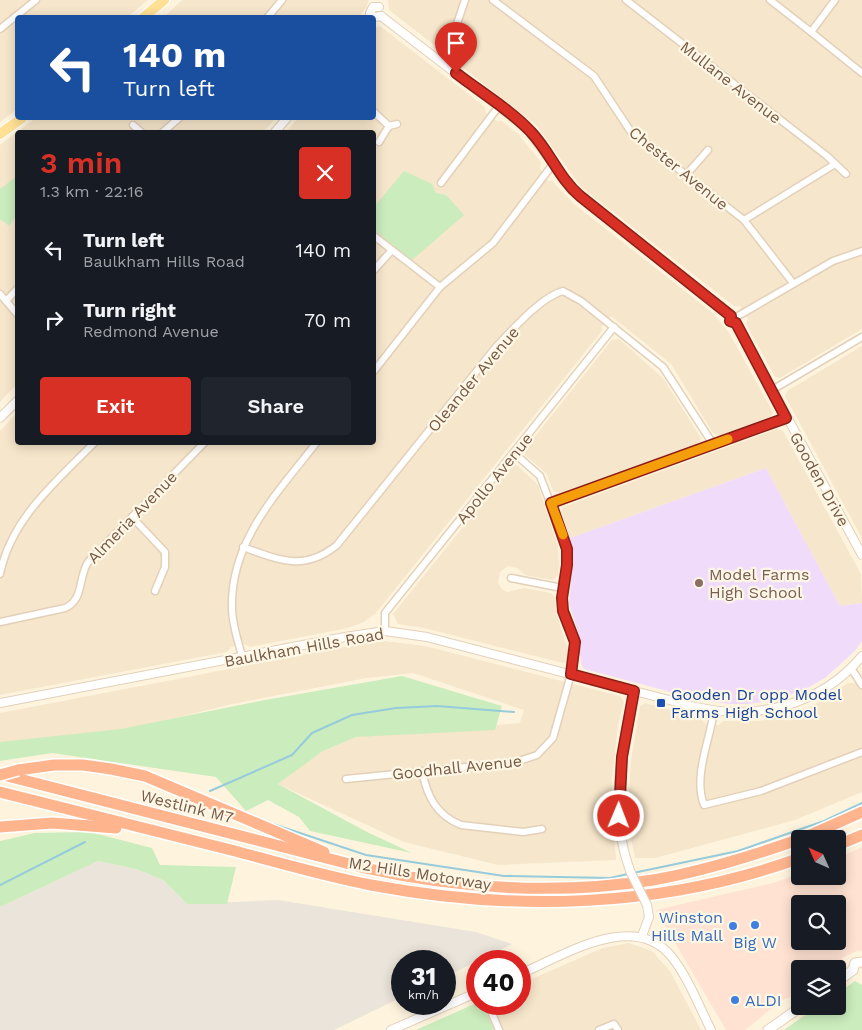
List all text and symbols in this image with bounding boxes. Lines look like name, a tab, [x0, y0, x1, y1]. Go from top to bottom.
pin	[435, 22, 477, 73]
icon: arrive	[442, 29, 470, 57]
text: 140 m	[123, 34, 226, 76]
icon: left	[40, 35, 105, 100]
street label: Mullane Avenue	[676, 37, 785, 128]
text: Turn left	[123, 76, 215, 101]
street label: Chester Avenue	[625, 123, 732, 214]
text: 3 min	[40, 145, 122, 180]
button: close	[299, 147, 351, 199]
text: 1.3 km · 22:16	[40, 182, 144, 201]
text: Turn left	[83, 229, 164, 252]
icon: left	[40, 236, 68, 264]
text: 140 m	[296, 239, 351, 262]
text: Baulkham Hills Road	[83, 252, 245, 271]
text: Turn right	[83, 299, 176, 322]
icon: right	[40, 306, 68, 334]
text: 70 m	[304, 309, 351, 332]
text: Redmond Avenue	[83, 322, 219, 341]
street label: Oleander Avenue	[424, 323, 523, 436]
button: Exit	[40, 377, 191, 435]
button: Share	[201, 377, 351, 435]
street label: Apollo Avenue	[452, 429, 537, 527]
street label: Gooden Drive	[786, 429, 853, 530]
street label: Almeria Avenue	[84, 467, 181, 567]
place label: Model Farms High School	[709, 565, 809, 602]
marker: Model Farms High School	[693, 577, 705, 589]
street label: Baulkham Hills Road	[223, 624, 385, 671]
place label: Gooden Dr opp Model Farms High School	[671, 685, 842, 722]
marker: Gooden Dr opp Model Farms High School	[655, 697, 667, 709]
street label: Goodhall Avenue	[391, 751, 523, 784]
street label: Westlink M7	[138, 786, 235, 827]
position arrow	[592, 789, 644, 841]
north arrow	[791, 830, 846, 885]
map controls	[791, 830, 846, 1015]
street label: M2 Hills Motorway	[347, 853, 493, 894]
button: search	[791, 895, 846, 950]
place label: Winston Hills Mall	[651, 908, 723, 945]
marker: Big W	[749, 919, 761, 931]
marker: Winston Hills Mall	[727, 920, 739, 932]
place label: Big W	[733, 933, 777, 952]
speed limit sign: 40	[466, 950, 531, 1015]
button: layers	[791, 960, 846, 1015]
text: 31	[411, 962, 436, 991]
text: km/h	[408, 988, 439, 1002]
place label: ALDI	[745, 991, 781, 1010]
marker: ALDI	[729, 994, 741, 1006]

